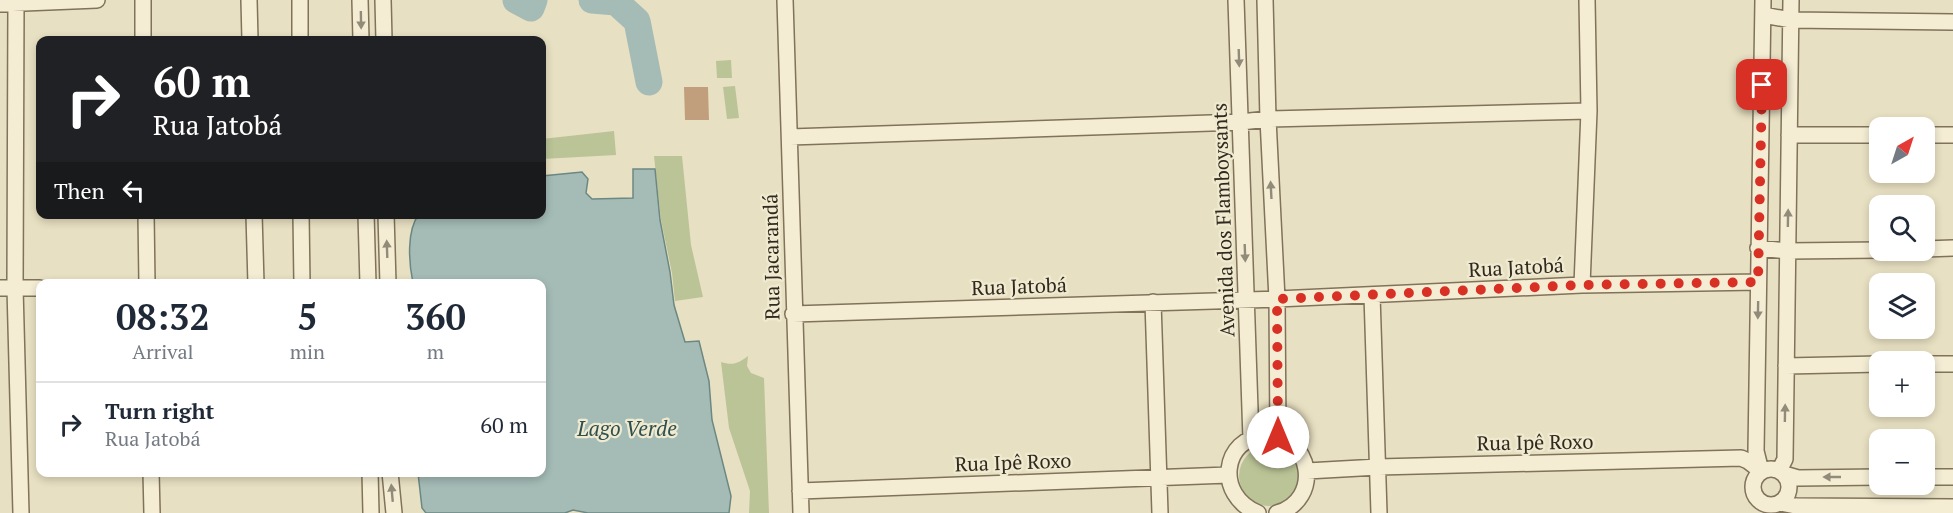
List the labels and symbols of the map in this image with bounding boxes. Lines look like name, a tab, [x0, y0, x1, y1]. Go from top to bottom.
one-way arrow	[356, 11, 366, 30]
one-way arrow	[1234, 49, 1243, 68]
pin	[1736, 59, 1787, 110]
street label: Avenida dos Flamboysants	[1205, 102, 1241, 338]
north arrow	[1869, 117, 1935, 183]
one-way arrow	[1267, 180, 1276, 199]
street label: Rua Jacarandá	[756, 194, 786, 320]
one-way arrow	[1783, 209, 1793, 228]
one-way arrow	[383, 239, 392, 258]
one-way arrow	[1240, 244, 1250, 263]
street label: Rua Jatobá	[1468, 251, 1564, 283]
street label: Rua Jatobá	[971, 271, 1067, 301]
one-way arrow	[1753, 301, 1762, 320]
one-way arrow	[1781, 404, 1790, 423]
position arrow	[1246, 405, 1310, 469]
water label: Lago Verde	[576, 414, 677, 442]
street label: Rua Ipê Roxo	[1476, 427, 1594, 457]
street label: Rua Ipê Roxo	[954, 446, 1072, 478]
one-way arrow	[1822, 473, 1841, 482]
one-way arrow	[387, 483, 397, 502]

